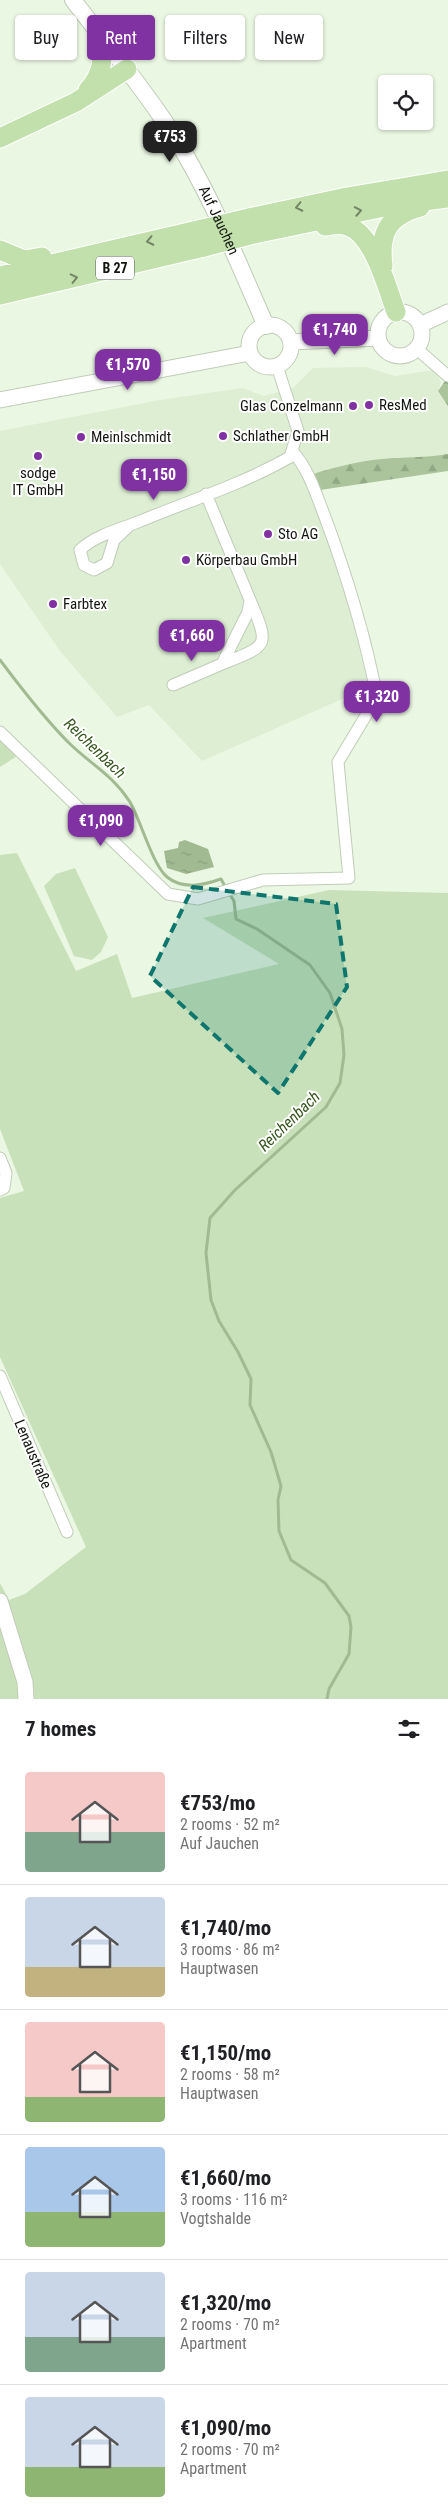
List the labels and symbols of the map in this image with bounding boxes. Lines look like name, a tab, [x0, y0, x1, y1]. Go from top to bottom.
pin: €753	[140, 120, 200, 163]
street label: Auf Jauchen	[195, 183, 243, 258]
one-way arrow	[295, 201, 304, 212]
one-way arrow	[354, 207, 362, 217]
one-way arrow	[146, 235, 154, 246]
road number: B 27	[96, 256, 134, 280]
one-way arrow	[69, 273, 78, 284]
pin: €1,740	[294, 314, 376, 356]
pin: €1,570	[87, 348, 169, 391]
place label: ResMed	[379, 396, 427, 414]
place label: Glas Conzelmann	[240, 397, 343, 415]
marker: ResMed	[363, 399, 375, 411]
marker: Glas Conzelmann	[347, 400, 359, 412]
place label: Schlather GmbH	[233, 427, 329, 445]
place label: Meinlschmidt	[91, 428, 171, 446]
marker: Schlather GmbH	[217, 430, 229, 442]
marker: Meinlschmidt	[75, 431, 87, 443]
marker: sodge IT GmbH	[32, 450, 44, 462]
pin: €1,150	[113, 458, 195, 501]
place label: sodge IT GmbH	[12, 464, 64, 499]
place label: Sto AG	[278, 525, 318, 543]
marker: Sto AG	[262, 528, 274, 540]
place label: Körperbau GmbH	[196, 551, 297, 569]
marker: Körperbau GmbH	[180, 554, 192, 566]
place label: Farbtex	[63, 595, 108, 613]
marker: Farbtex	[47, 598, 59, 610]
pin: €1,660	[151, 620, 233, 662]
pin: €1,320	[336, 680, 418, 723]
water label: Reichenbach	[60, 714, 130, 782]
pin: €1,090	[60, 804, 142, 847]
water label: Reichenbach	[254, 1087, 324, 1155]
street label: Lenaustraße	[10, 1417, 56, 1491]

